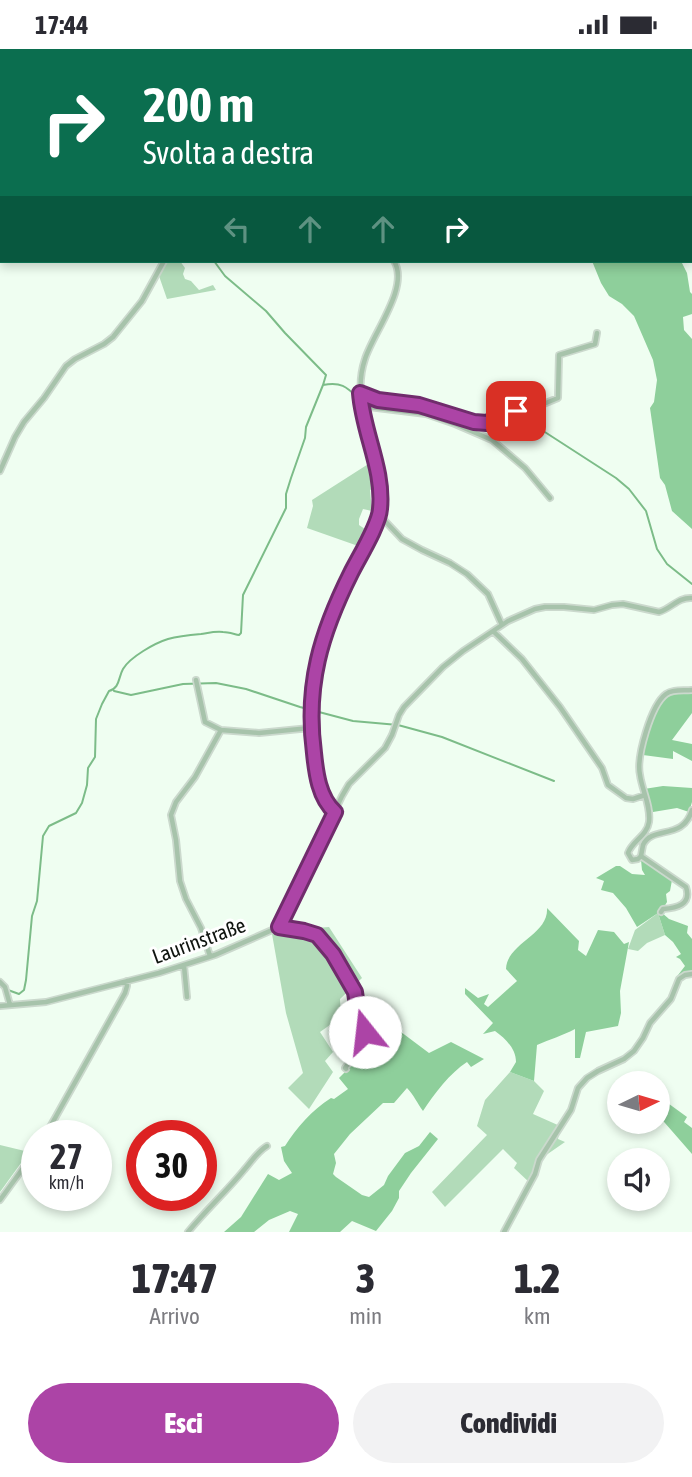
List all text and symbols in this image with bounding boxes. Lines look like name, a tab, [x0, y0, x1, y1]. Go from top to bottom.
text: 17:44	[35, 10, 89, 40]
text: 200 m	[143, 76, 254, 132]
icon: right	[28, 77, 119, 168]
text: Svolta a destra	[143, 134, 314, 171]
icon: left	[218, 210, 256, 248]
icon: ahead	[291, 210, 329, 248]
icon: ahead	[364, 210, 402, 248]
icon: right	[437, 210, 475, 248]
pin	[486, 381, 546, 441]
icon: arrive	[497, 392, 535, 430]
street label: Laurinstraße	[149, 912, 249, 968]
position arrow	[328, 995, 402, 1069]
north arrow	[607, 1071, 670, 1134]
map controls	[607, 1071, 670, 1211]
speed limit sign: 30	[126, 1120, 217, 1211]
text: 27	[50, 1136, 83, 1176]
button: sound	[607, 1148, 670, 1211]
text: km/h	[49, 1172, 84, 1193]
text: 17:47	[131, 1254, 218, 1302]
text: 3	[356, 1254, 376, 1302]
text: 1.2	[514, 1254, 561, 1302]
text: Arrivo	[150, 1303, 200, 1329]
text: min	[349, 1303, 382, 1329]
text: km	[524, 1303, 550, 1329]
button: Esci	[28, 1383, 339, 1463]
button: Condividi	[353, 1383, 664, 1463]

